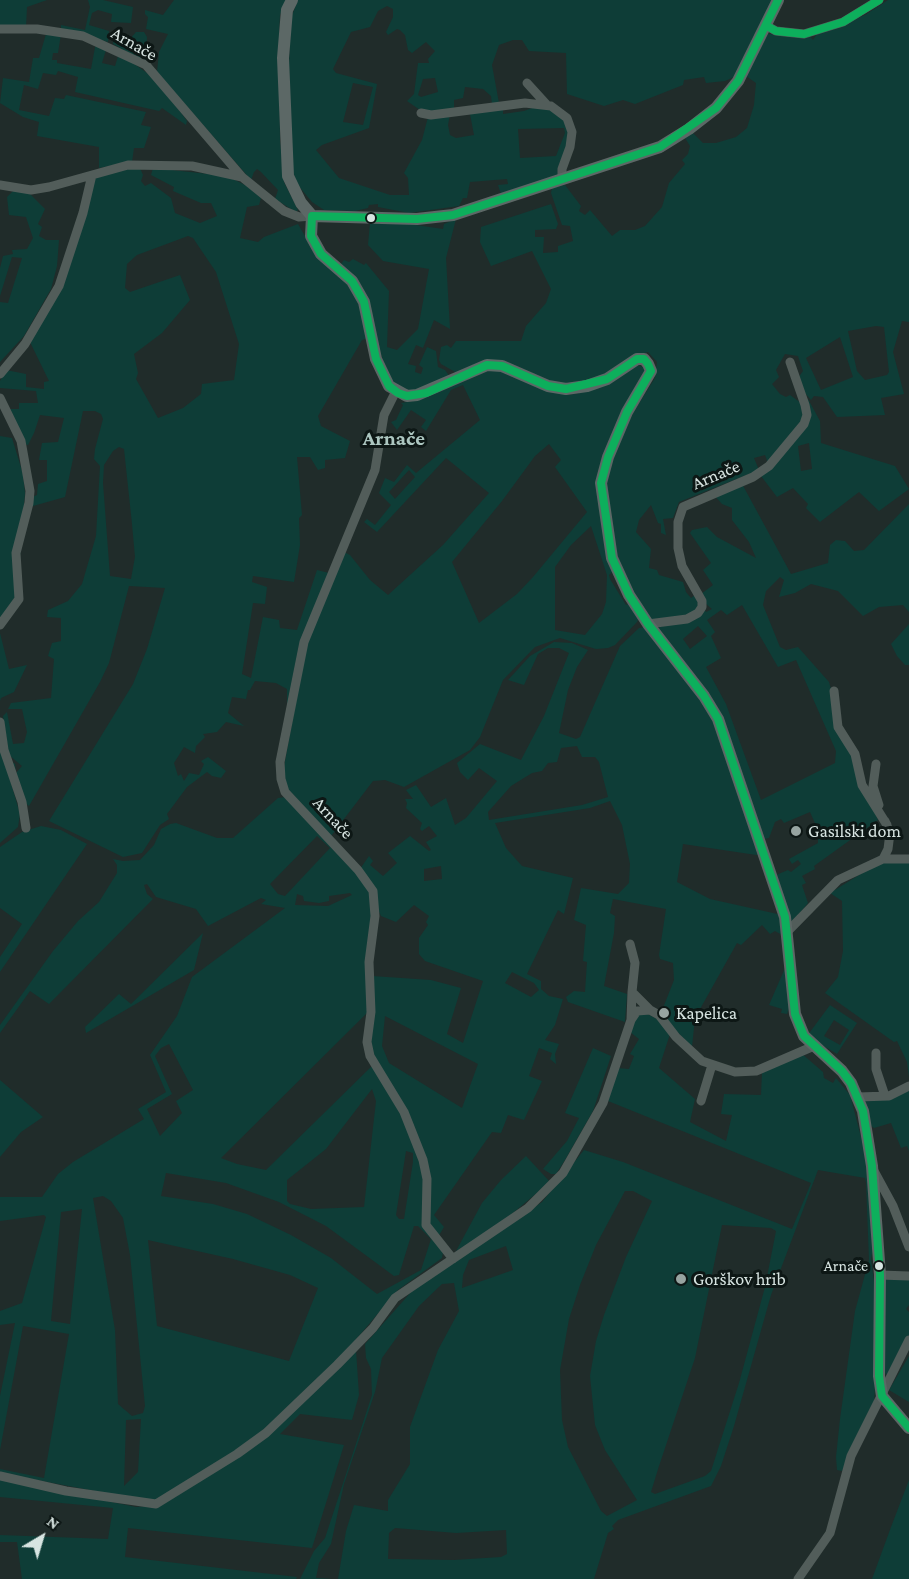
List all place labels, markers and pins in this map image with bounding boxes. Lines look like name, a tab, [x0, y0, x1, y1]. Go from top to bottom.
unlabelled marker	[365, 212, 377, 224]
place label: Gasilski dom	[808, 820, 901, 842]
marker: Gasilski dom	[789, 824, 803, 838]
place label: Kapelica	[676, 1002, 737, 1024]
marker: Kapelica	[657, 1006, 671, 1020]
place label: Arnače	[824, 1256, 868, 1276]
marker: Arnače	[873, 1260, 885, 1272]
place label: Gorškov hrib	[693, 1268, 786, 1290]
marker: Gorškov hrib	[674, 1272, 688, 1286]

